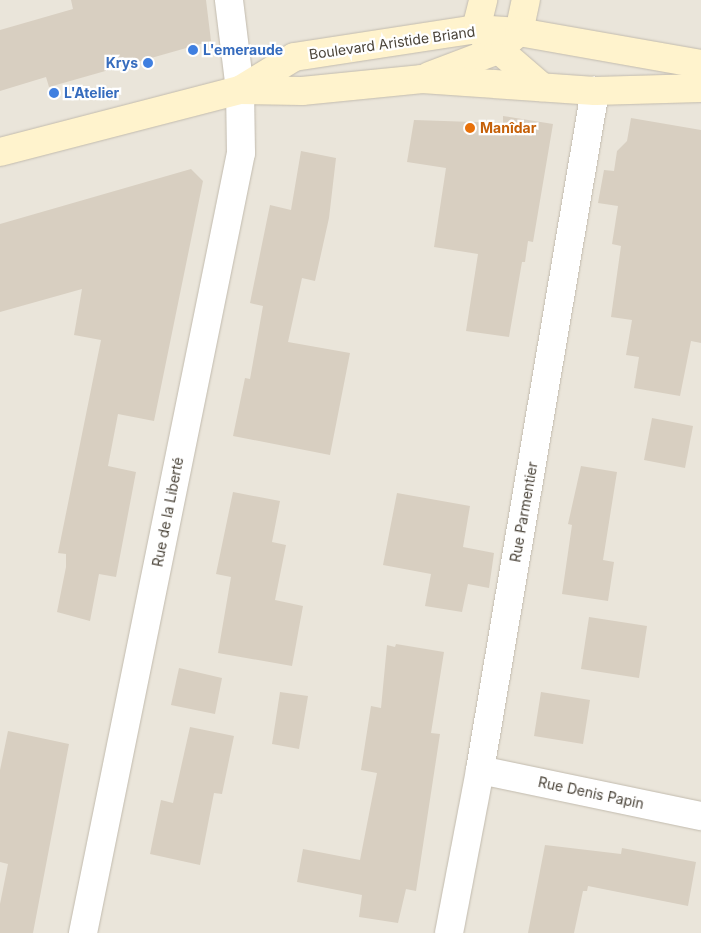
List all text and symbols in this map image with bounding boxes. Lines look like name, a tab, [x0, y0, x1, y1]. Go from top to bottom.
street label: Boulevard Aristide Briand	[308, 23, 476, 63]
place label: L'emeraude	[203, 42, 283, 58]
marker: L'emeraude	[187, 44, 199, 56]
place label: Krys	[106, 55, 138, 71]
marker: Krys	[142, 57, 154, 69]
place label: L'Atelier	[64, 85, 119, 101]
marker: L'Atelier	[48, 87, 60, 99]
place label: Manîdar	[480, 120, 536, 136]
marker: Manîdar	[464, 122, 476, 134]
street label: Rue de la Liberté	[149, 456, 187, 568]
street label: Rue Parmentier	[507, 460, 541, 564]
street label: Rue Denis Papin	[537, 774, 645, 812]

